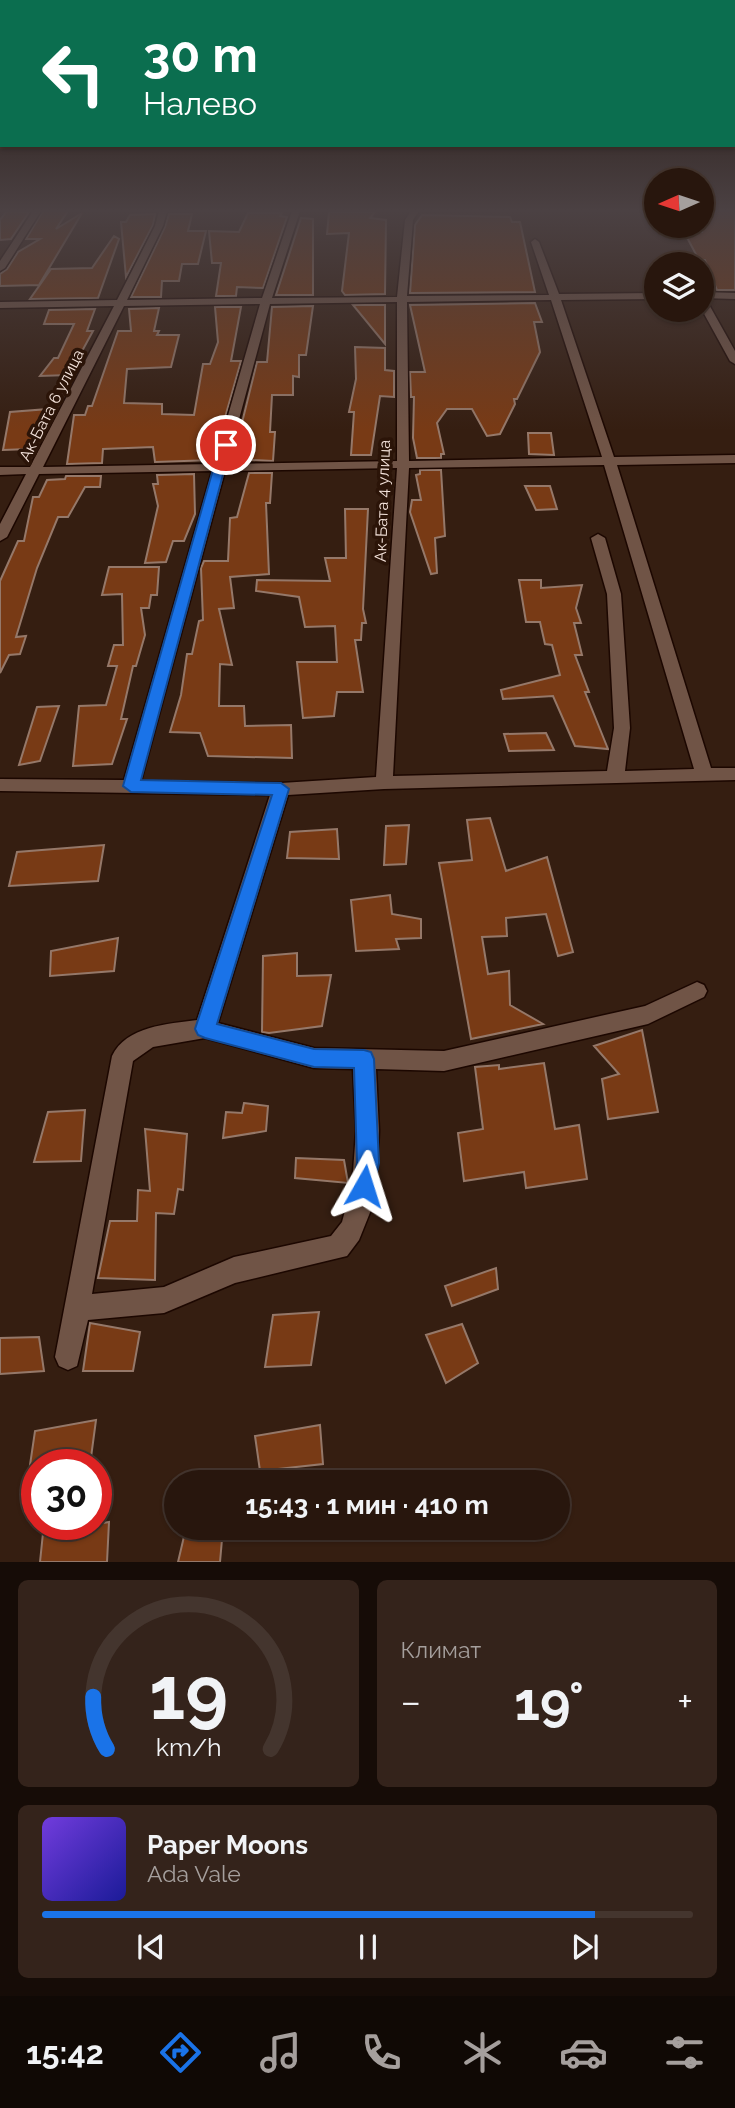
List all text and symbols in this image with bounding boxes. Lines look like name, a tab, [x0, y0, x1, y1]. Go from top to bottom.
text: 30 m	[143, 26, 258, 83]
icon: left	[28, 28, 119, 119]
text: Налево	[143, 85, 257, 122]
north arrow	[644, 168, 714, 238]
map controls	[644, 168, 714, 322]
button: layers	[644, 252, 714, 322]
street label: Ак-Бата 6 улица	[15, 346, 88, 464]
pin	[196, 415, 256, 475]
icon: arrive	[207, 426, 245, 464]
street label: Ак-Бата 4 улица	[371, 440, 394, 562]
position arrow	[327, 1149, 401, 1223]
speed limit sign: 30	[21, 1449, 112, 1540]
text: 15:43 · 1 мин · 410 m	[245, 1490, 489, 1520]
text: Климат	[401, 1636, 481, 1663]
text: 19	[149, 1652, 228, 1737]
text: 19°	[514, 1671, 584, 1732]
text: −	[401, 1679, 421, 1724]
text: +	[677, 1679, 693, 1724]
text: km/h	[155, 1732, 221, 1762]
text: Paper Moons	[147, 1830, 308, 1860]
text: Ada Vale	[147, 1860, 241, 1887]
icon: previous	[132, 1928, 170, 1966]
icon: pause	[349, 1928, 387, 1966]
icon: next	[566, 1928, 604, 1966]
icon: directions	[156, 2028, 205, 2077]
icon: music	[256, 2028, 305, 2077]
icon: phone	[357, 2028, 406, 2077]
icon: climate	[458, 2028, 507, 2077]
icon: car	[559, 2028, 608, 2077]
icon: filters	[660, 2028, 709, 2077]
text: 15:42	[26, 2034, 104, 2071]

